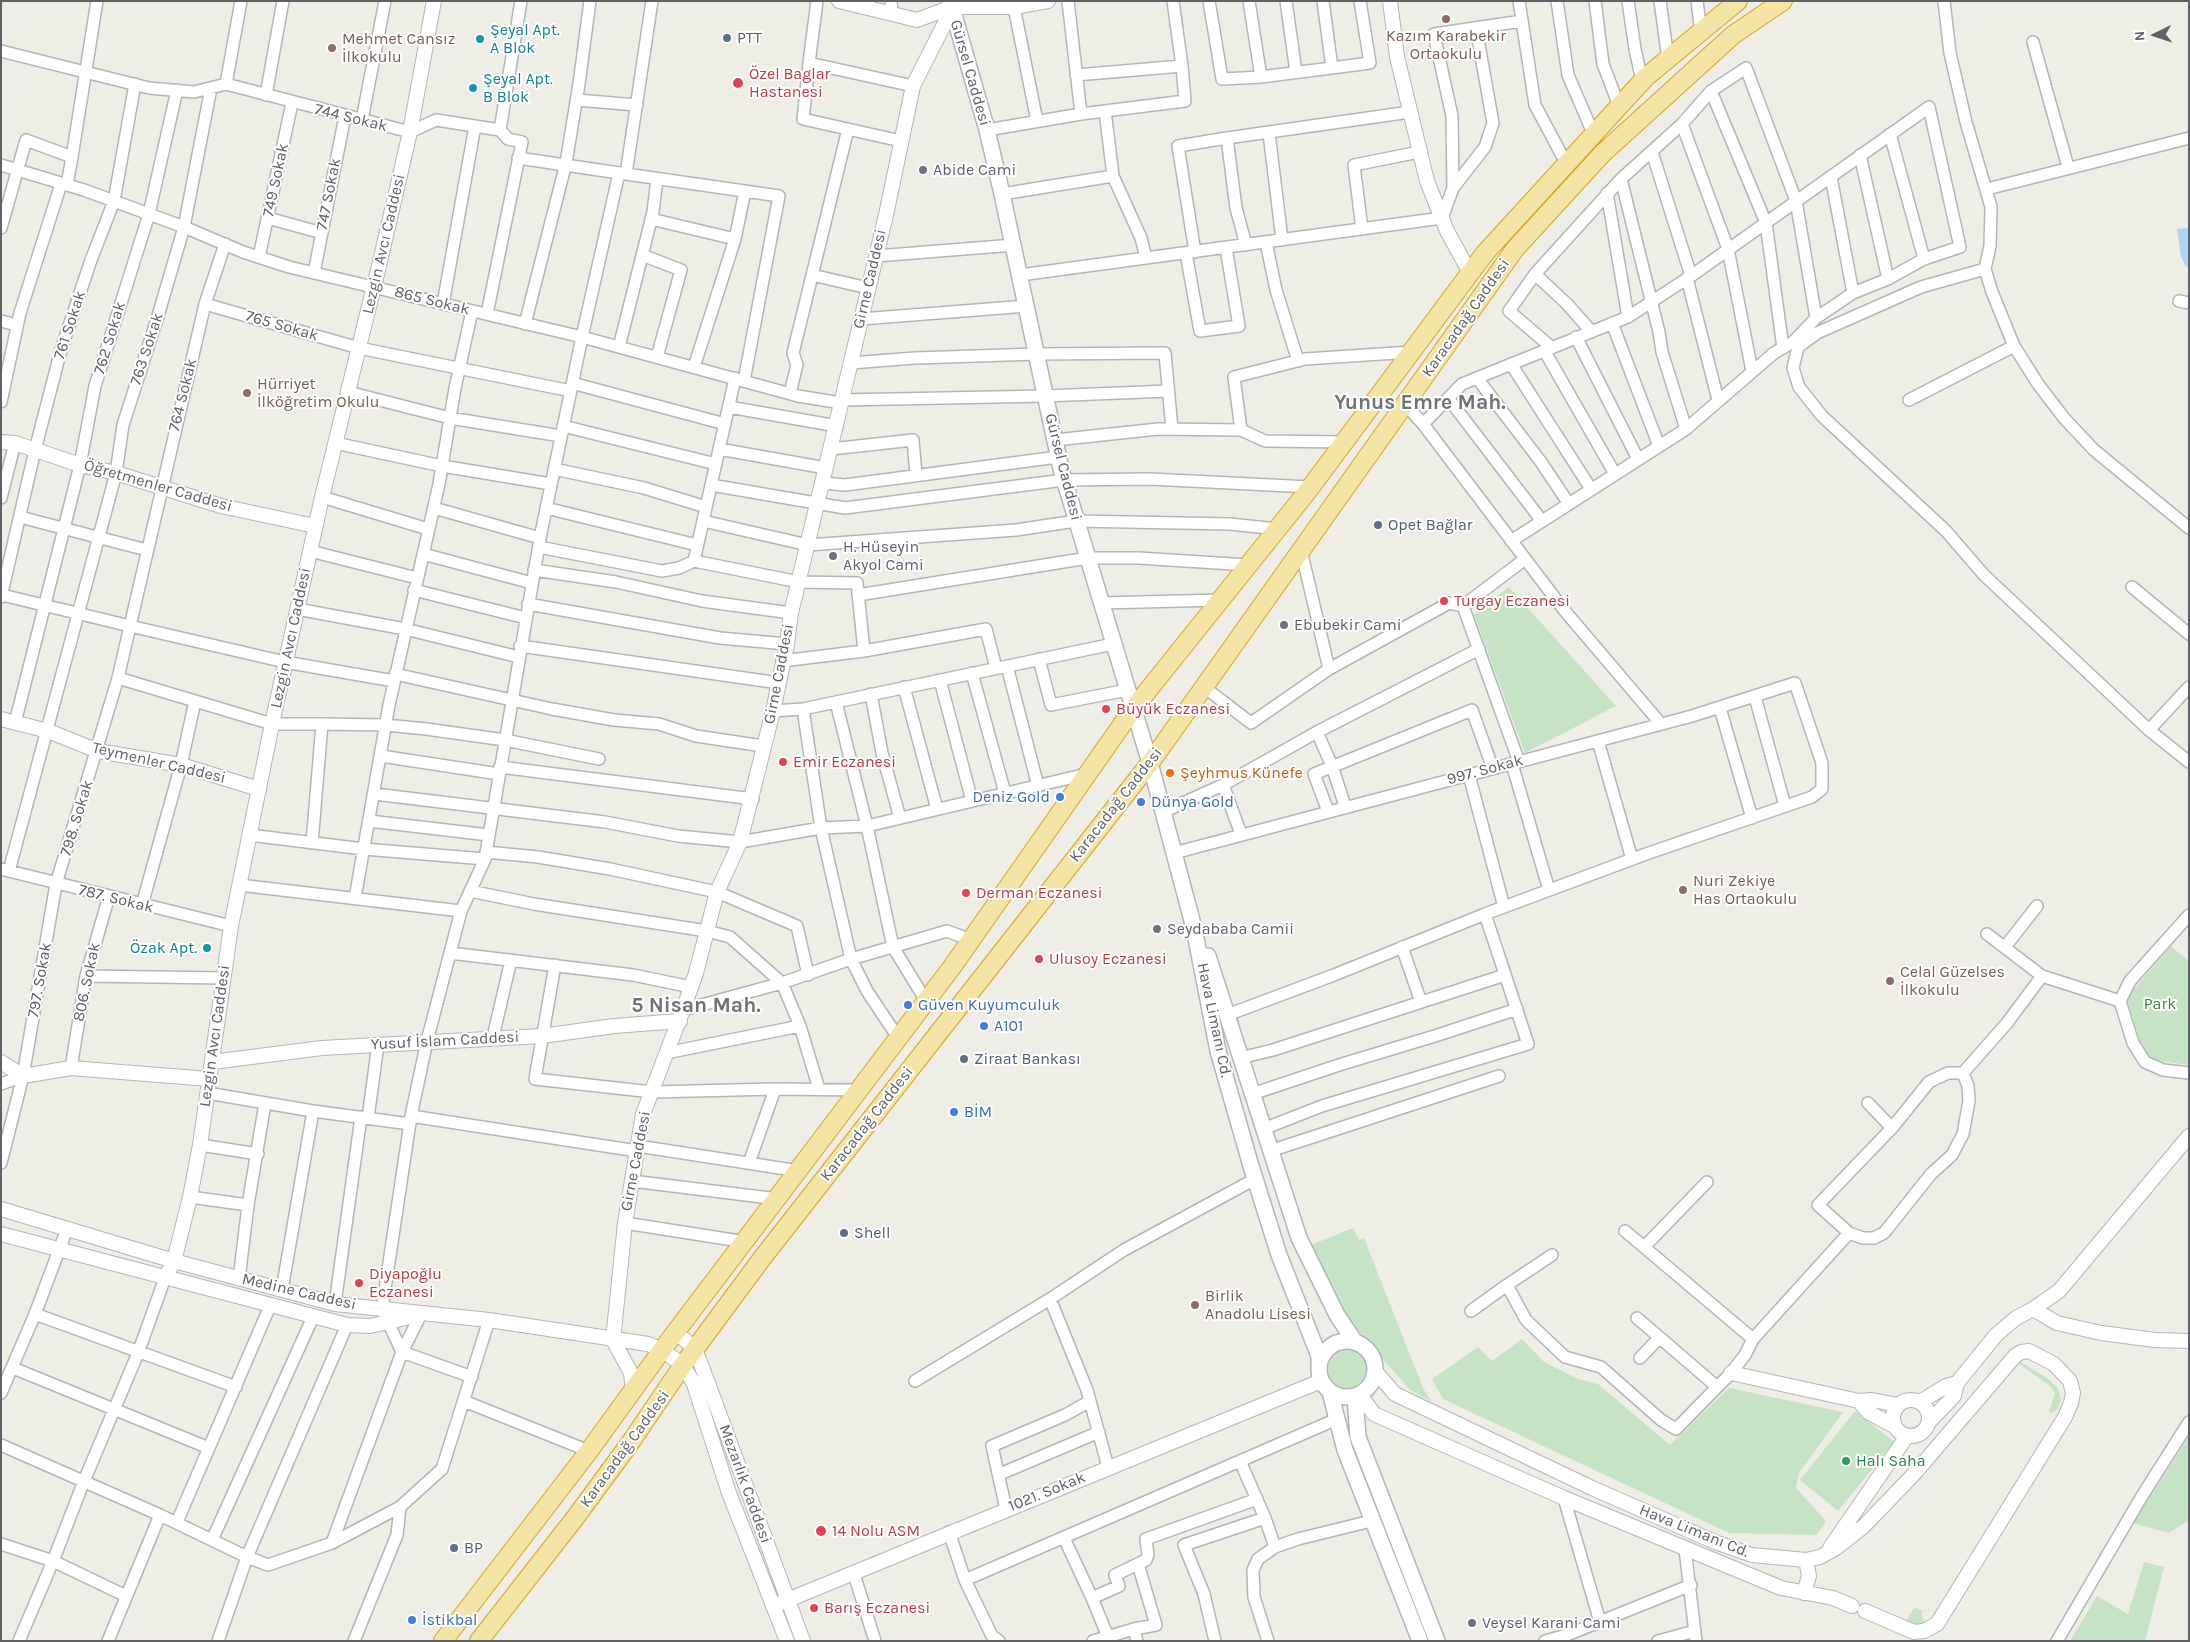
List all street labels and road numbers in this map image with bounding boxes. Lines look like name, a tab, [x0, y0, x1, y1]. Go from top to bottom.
street label: Gürsel Caddesi	[946, 18, 994, 128]
street label: 744 Sokak	[313, 100, 389, 136]
street label: 749 Sokak	[259, 141, 293, 219]
street label: 747 Sokak	[313, 156, 345, 232]
street label: Lezgin Avcı Caddesi	[359, 172, 409, 316]
street label: Girne Caddesi	[849, 227, 891, 331]
street label: Karacadağ Caddesi	[1418, 255, 1514, 381]
street label: 865 Sokak	[392, 282, 472, 320]
street label: 761 Sokak	[50, 288, 90, 362]
street label: 762 Sokak	[90, 299, 130, 377]
street label: 765 Sokak	[243, 306, 321, 346]
street label: 763 Sokak	[126, 310, 168, 388]
street label: 764 Sokak	[165, 356, 201, 434]
street label: Gürsel Caddesi	[1040, 411, 1086, 523]
street label: Öğretmenler Caddesi	[82, 456, 234, 516]
street label: Lezgin Avcı Caddesi	[267, 566, 315, 710]
street label: Girne Caddesi	[760, 622, 798, 726]
street label: Teymenler Caddesi	[90, 738, 228, 788]
street label: Karacadağ Caddesi	[1065, 744, 1167, 866]
street label: 997. Sokak	[1445, 751, 1525, 789]
street label: 798. Sokak	[56, 778, 98, 858]
street label: 787. Sokak	[76, 880, 156, 918]
street label: 797. Sokak	[24, 941, 56, 1019]
street label: 806. Sokak	[69, 941, 105, 1023]
street label: Hava Limanı Cd.	[1192, 961, 1236, 1079]
street label: Lezgin Avcı Caddesi	[196, 964, 234, 1108]
street label: Yusuf İslam Caddesi	[370, 1028, 520, 1054]
street label: Karacadağ Caddesi	[816, 1063, 918, 1185]
street label: Girne Caddesi	[617, 1109, 655, 1213]
street label: Medine Caddesi	[240, 1270, 358, 1314]
street label: Karacadağ Caddesi	[576, 1387, 674, 1511]
street label: Mezarlık Caddesi	[715, 1422, 775, 1546]
street label: 1021. Sokak	[1006, 1468, 1088, 1516]
street label: Hava Limanı Cd.	[1636, 1500, 1752, 1562]

